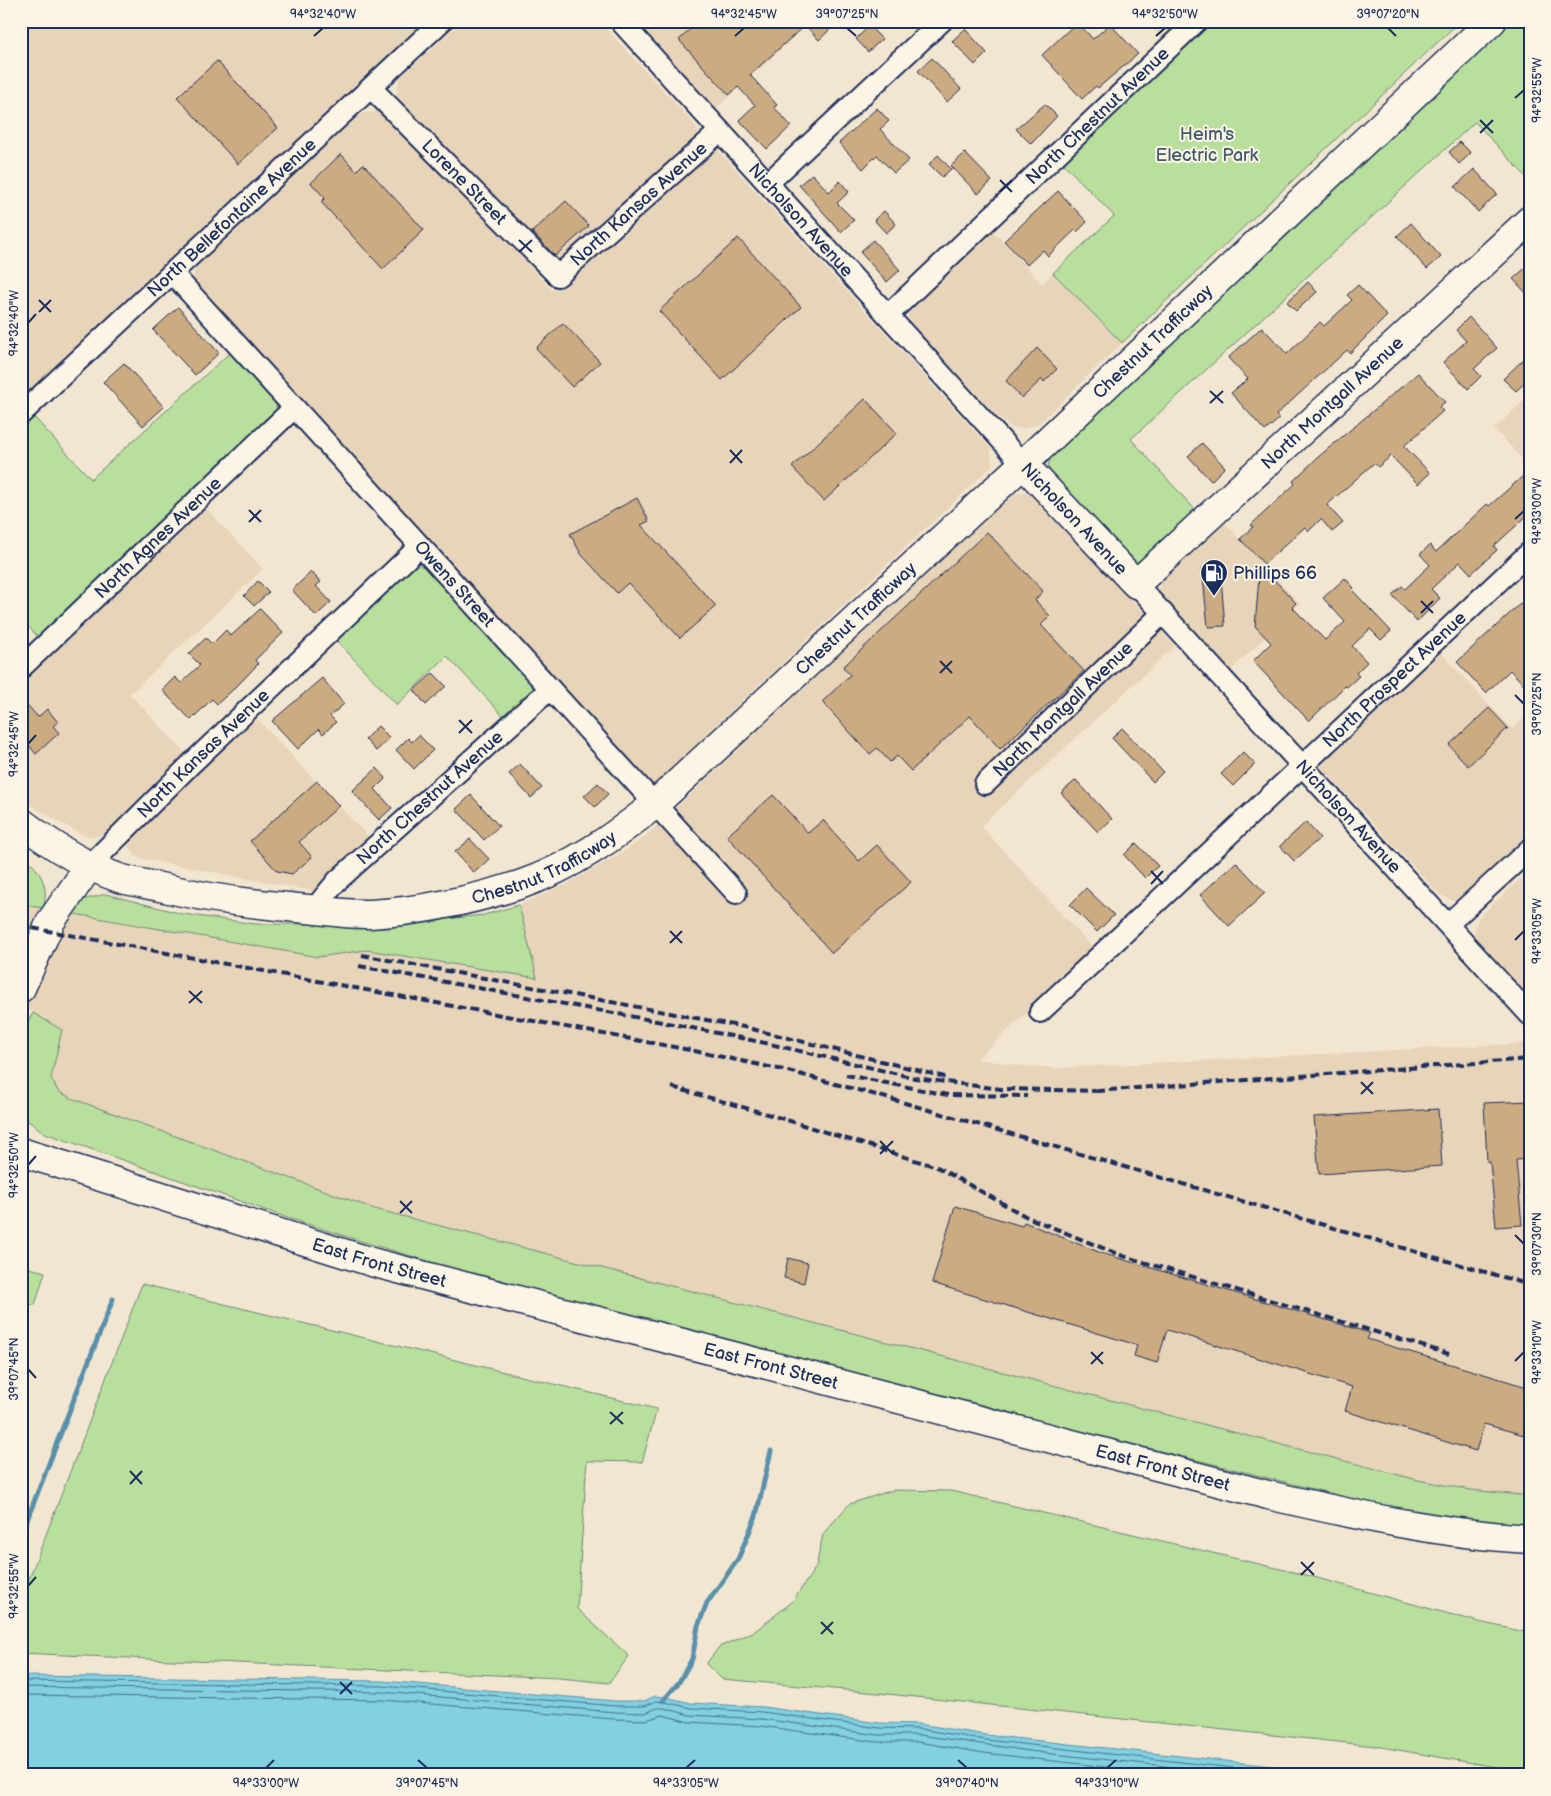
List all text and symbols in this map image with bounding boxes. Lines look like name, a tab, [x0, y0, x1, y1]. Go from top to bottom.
text: 94°32'40"W	[290, 7, 356, 22]
text: 94°32'45"W	[711, 7, 777, 22]
text: 39°07'25"N	[816, 7, 878, 22]
text: 94°32'50"W	[1132, 7, 1198, 22]
text: 39°07'20"N	[1356, 7, 1420, 22]
street label: North Chestnut Avenue	[1022, 43, 1174, 189]
text: 94°32'55"W	[1530, 57, 1545, 123]
park label: Heim's Electric Park	[1156, 124, 1259, 166]
street label: North Bellefontaine Avenue	[143, 134, 321, 302]
street label: Lorene Street	[417, 135, 511, 230]
street label: North Kansas Avenue	[566, 137, 712, 271]
street label: Nicholson Avenue	[744, 159, 858, 282]
street label: Chestnut Trafficway	[1089, 280, 1218, 403]
text: 94°32'40"W	[7, 290, 22, 356]
street label: North Montgall Avenue	[1257, 332, 1408, 474]
street label: Nicholson Avenue	[1016, 459, 1132, 580]
street label: North Agnes Avenue	[91, 473, 226, 603]
text: 94°33'00"W	[1530, 478, 1545, 544]
street label: Owens Street	[410, 536, 499, 632]
street label: Chestnut Trafficway	[791, 557, 921, 680]
fuel station icon: Phillips 66	[1199, 558, 1229, 597]
place label: Phillips 66	[1233, 563, 1317, 584]
street label: North Prospect Avenue	[1319, 607, 1471, 752]
street label: North Montgall Avenue	[989, 637, 1138, 781]
text: 39°07'25"N	[1530, 673, 1545, 735]
street label: North Kansas Avenue	[133, 685, 274, 823]
text: 94°32'45"W	[7, 711, 22, 777]
street label: North Chestnut Avenue	[353, 726, 508, 869]
street label: Nicholson Avenue	[1291, 756, 1405, 878]
street label: Chestnut Trafficway	[469, 826, 621, 909]
text: 94°33'05"W	[1530, 898, 1545, 964]
text: 94°32'50"W	[7, 1132, 22, 1198]
text: 39°07'30"N	[1530, 1212, 1545, 1276]
street label: East Front Street	[310, 1234, 449, 1292]
text: 94°33'10"W	[1530, 1320, 1545, 1384]
text: 39°07'45"N	[7, 1337, 22, 1401]
street label: East Front Street	[701, 1339, 841, 1394]
street label: East Front Street	[1093, 1441, 1233, 1496]
text: 94°32'55"W	[7, 1553, 22, 1619]
text: 94°33'00"W	[233, 1776, 299, 1791]
text: 39°07'45"N	[395, 1776, 459, 1791]
text: 94°33'05"W	[653, 1776, 719, 1791]
text: 39°07'40"N	[935, 1776, 999, 1791]
text: 94°33'10"W	[1075, 1776, 1139, 1791]

